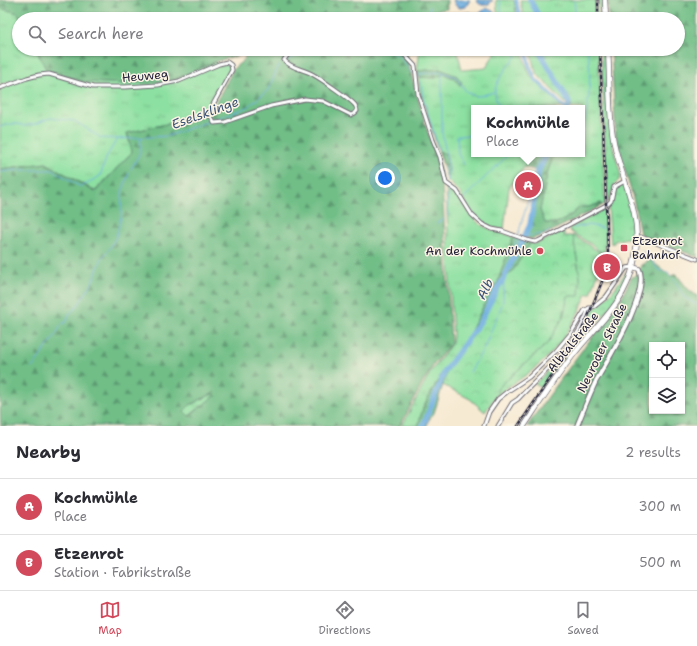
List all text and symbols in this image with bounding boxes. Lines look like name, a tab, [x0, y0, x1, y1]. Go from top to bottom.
search box	[12, 12, 685, 56]
icon: search	[26, 23, 48, 45]
text: Search here	[58, 24, 144, 44]
street label: Heuweg	[121, 66, 169, 86]
water label: Eselsklinge	[169, 93, 241, 133]
popup	[471, 105, 585, 157]
text: Kochmühle	[486, 113, 570, 133]
text: Place	[486, 133, 519, 150]
your location	[375, 168, 395, 188]
pin: A	[515, 170, 541, 200]
place label: Etzenrot Bahnhof	[632, 233, 683, 263]
place label: An der Kochmühle	[426, 243, 532, 259]
marker: Etzenrot Bahnhof	[619, 243, 629, 253]
marker: An der Kochmühle	[535, 246, 545, 256]
pin: B	[594, 252, 620, 282]
water label: Alb	[473, 275, 498, 302]
street label: Neuroder Straße	[573, 301, 631, 395]
street label: Albtalstraße	[544, 308, 602, 375]
map controls	[649, 342, 685, 414]
button: locate	[649, 342, 685, 378]
button: layers	[649, 378, 685, 414]
text: Nearby	[16, 441, 81, 463]
text: 2 results	[625, 444, 681, 461]
text: Kochmühle	[54, 488, 138, 508]
text: A	[24, 498, 34, 515]
text: 300 m	[638, 498, 681, 515]
text: Place	[54, 508, 87, 525]
text: Etzenrot	[54, 544, 124, 564]
text: B	[25, 554, 33, 571]
text: 500 m	[639, 554, 681, 571]
text: Station · Fabrikstraße	[54, 564, 191, 581]
tab: Map	[98, 599, 122, 638]
tab: Directions	[318, 599, 371, 638]
tab: Saved	[567, 599, 599, 638]

